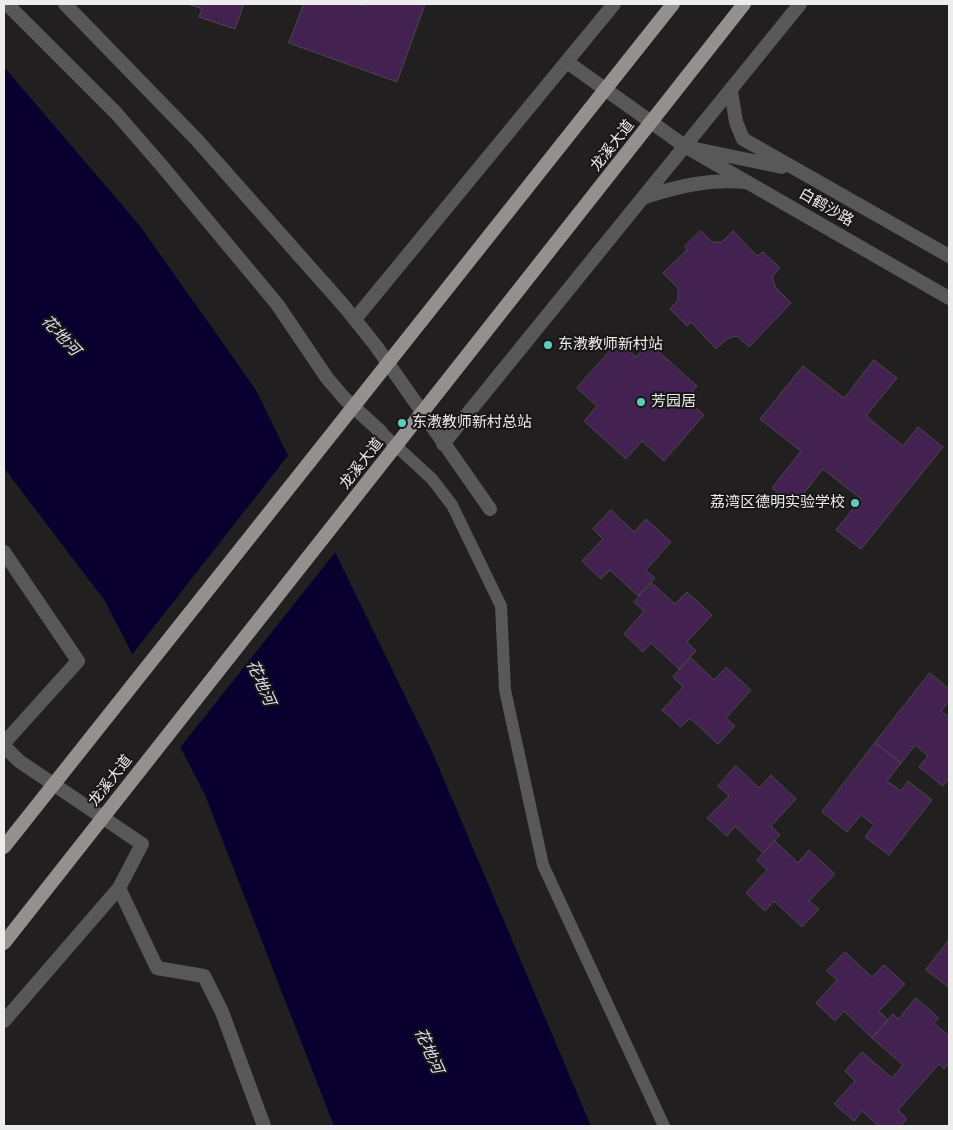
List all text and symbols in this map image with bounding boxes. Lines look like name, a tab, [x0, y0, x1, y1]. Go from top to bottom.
street label: 龙溪大道	[587, 117, 639, 175]
street label: 白鹤沙路	[796, 185, 856, 231]
water label: 花地河	[37, 312, 83, 360]
place label: 东漖教师新村站	[558, 336, 663, 354]
marker: 东漖教师新村站	[542, 339, 554, 351]
place label: 芳园居	[651, 393, 696, 411]
marker: 芳园居	[635, 396, 647, 408]
place label: 东漖教师新村总站	[412, 414, 532, 432]
marker: 东漖教师新村总站	[396, 417, 408, 429]
street label: 龙溪大道	[336, 435, 388, 493]
place label: 荔湾区德明实验学校	[710, 494, 845, 512]
marker: 荔湾区德明实验学校	[849, 497, 861, 509]
water label: 花地河	[241, 657, 279, 709]
street label: 龙溪大道	[85, 752, 137, 810]
water label: 花地河	[409, 1025, 447, 1077]

